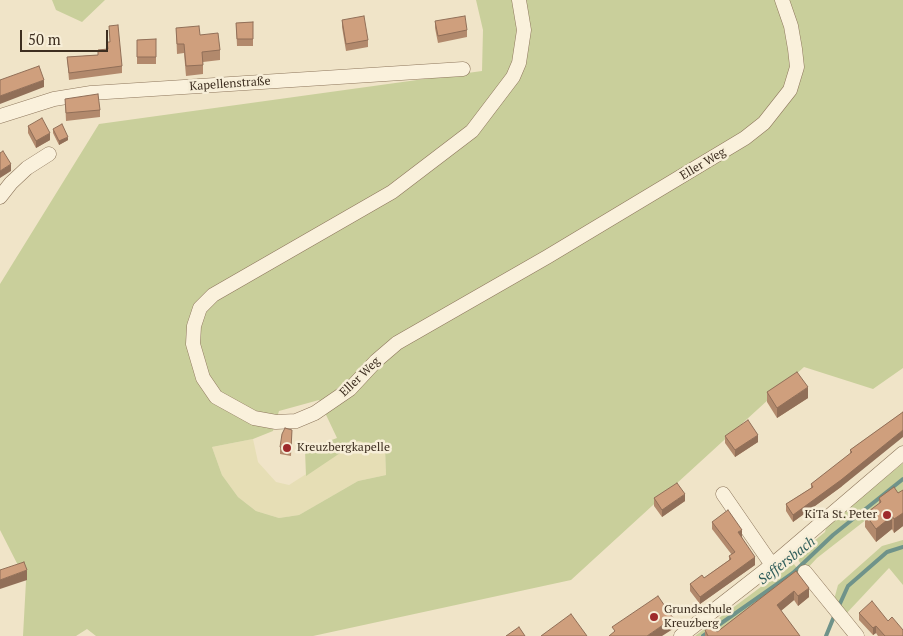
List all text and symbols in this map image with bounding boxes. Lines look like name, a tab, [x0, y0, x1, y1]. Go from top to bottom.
scale bar	[22, 20, 110, 52]
text: 50 m	[28, 29, 61, 49]
street label: Kapellenstraße	[189, 74, 271, 94]
street label: Eller Weg	[678, 145, 728, 183]
street label: Eller Weg	[337, 354, 383, 400]
place label: Kreuzbergkapelle	[297, 441, 390, 455]
marker: Kreuzbergkapelle	[281, 442, 293, 454]
place label: KiTa St. Peter	[805, 508, 877, 522]
marker: KiTa St. Peter	[881, 509, 893, 521]
water label: Seffersbach	[755, 533, 819, 589]
place label: Grundschule Kreuzberg	[664, 603, 732, 631]
marker: Grundschule Kreuzberg	[648, 611, 660, 623]

